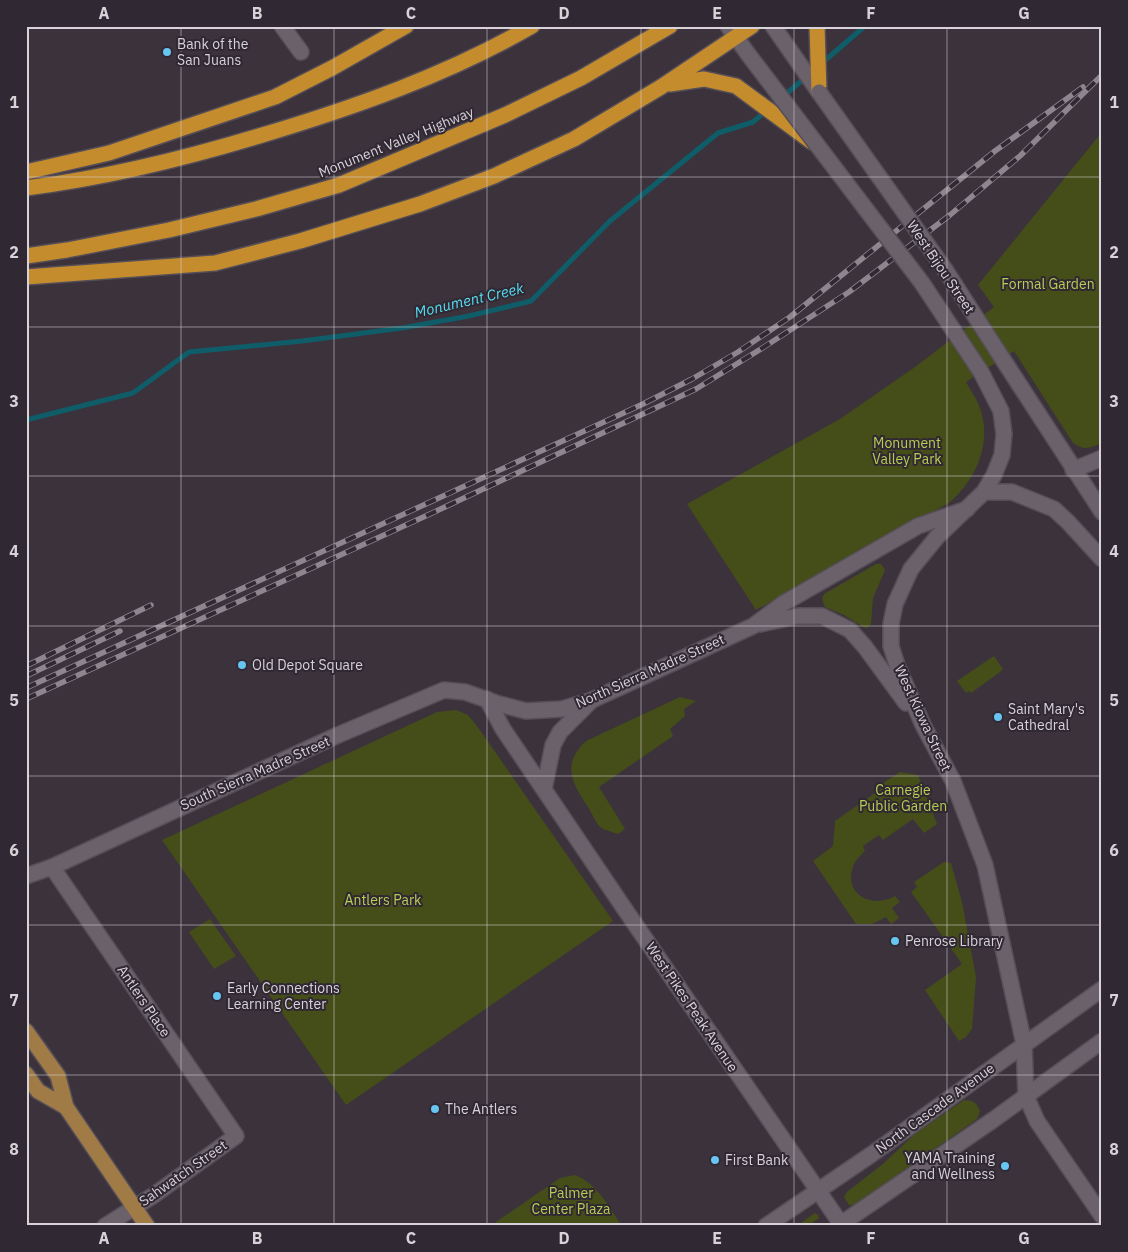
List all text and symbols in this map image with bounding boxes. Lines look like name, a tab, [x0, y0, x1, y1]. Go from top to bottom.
text: A	[99, 3, 110, 23]
text: B	[252, 3, 263, 23]
text: C	[406, 3, 416, 23]
text: D	[558, 3, 570, 23]
text: E	[712, 3, 722, 23]
text: F	[866, 3, 876, 23]
text: G	[1018, 3, 1030, 23]
place label: Bank of the San Juans	[177, 35, 249, 69]
marker: Bank of the San Juans	[161, 46, 173, 58]
text: 1	[9, 92, 19, 112]
text: 1	[1109, 92, 1119, 112]
street label: Monument Valley Highway	[316, 103, 476, 181]
street label: West Bijou Street	[903, 217, 979, 317]
text: 2	[9, 242, 19, 262]
text: 2	[1109, 242, 1119, 262]
park label: Formal Garden	[1001, 275, 1095, 293]
water label: Monument Creek	[412, 278, 526, 322]
text: 3	[9, 391, 19, 411]
text: 3	[1109, 391, 1119, 411]
park label: Monument Valley Park	[872, 434, 942, 468]
text: 4	[9, 541, 19, 561]
text: 4	[1109, 541, 1119, 561]
street label: North Sierra Madre Street	[573, 630, 727, 712]
place label: Old Depot Square	[252, 656, 363, 674]
marker: Old Depot Square	[236, 659, 248, 671]
street label: West Kiowa Street	[891, 662, 955, 774]
text: 5	[9, 690, 19, 710]
text: 5	[1109, 690, 1119, 710]
place label: Saint Mary's Cathedral	[1008, 700, 1085, 734]
marker: Saint Mary's Cathedral	[992, 711, 1004, 723]
street label: South Sierra Madre Street	[177, 732, 333, 814]
park label: Carnegie Public Garden	[859, 781, 947, 815]
text: 6	[9, 840, 19, 860]
text: 6	[1109, 840, 1119, 860]
park label: Antlers Park	[345, 891, 422, 909]
place label: Penrose Library	[905, 932, 1003, 950]
marker: Penrose Library	[889, 935, 901, 947]
street label: West Pikes Peak Avenue	[642, 939, 742, 1076]
street label: Antlers Place	[113, 962, 175, 1041]
place label: Early Connections Learning Center	[227, 979, 340, 1013]
text: 7	[9, 990, 19, 1010]
marker: Early Connections Learning Center	[211, 990, 223, 1002]
text: 7	[1109, 990, 1119, 1010]
street label: North Cascade Avenue	[872, 1059, 998, 1157]
place label: The Antlers	[445, 1100, 517, 1118]
marker: The Antlers	[429, 1103, 441, 1115]
street label: Sahwatch Street	[136, 1136, 230, 1210]
text: 8	[9, 1139, 19, 1159]
text: 8	[1109, 1139, 1119, 1159]
place label: YAMA Training and Wellness	[905, 1149, 996, 1183]
place label: First Bank	[725, 1151, 789, 1169]
marker: First Bank	[709, 1154, 721, 1166]
marker: YAMA Training and Wellness	[999, 1160, 1011, 1172]
park label: Palmer Center Plaza	[531, 1184, 611, 1218]
text: A	[99, 1228, 110, 1248]
text: B	[252, 1228, 263, 1248]
text: C	[406, 1228, 416, 1248]
text: D	[558, 1228, 570, 1248]
text: E	[712, 1228, 722, 1248]
text: F	[866, 1228, 876, 1248]
text: G	[1018, 1228, 1030, 1248]

